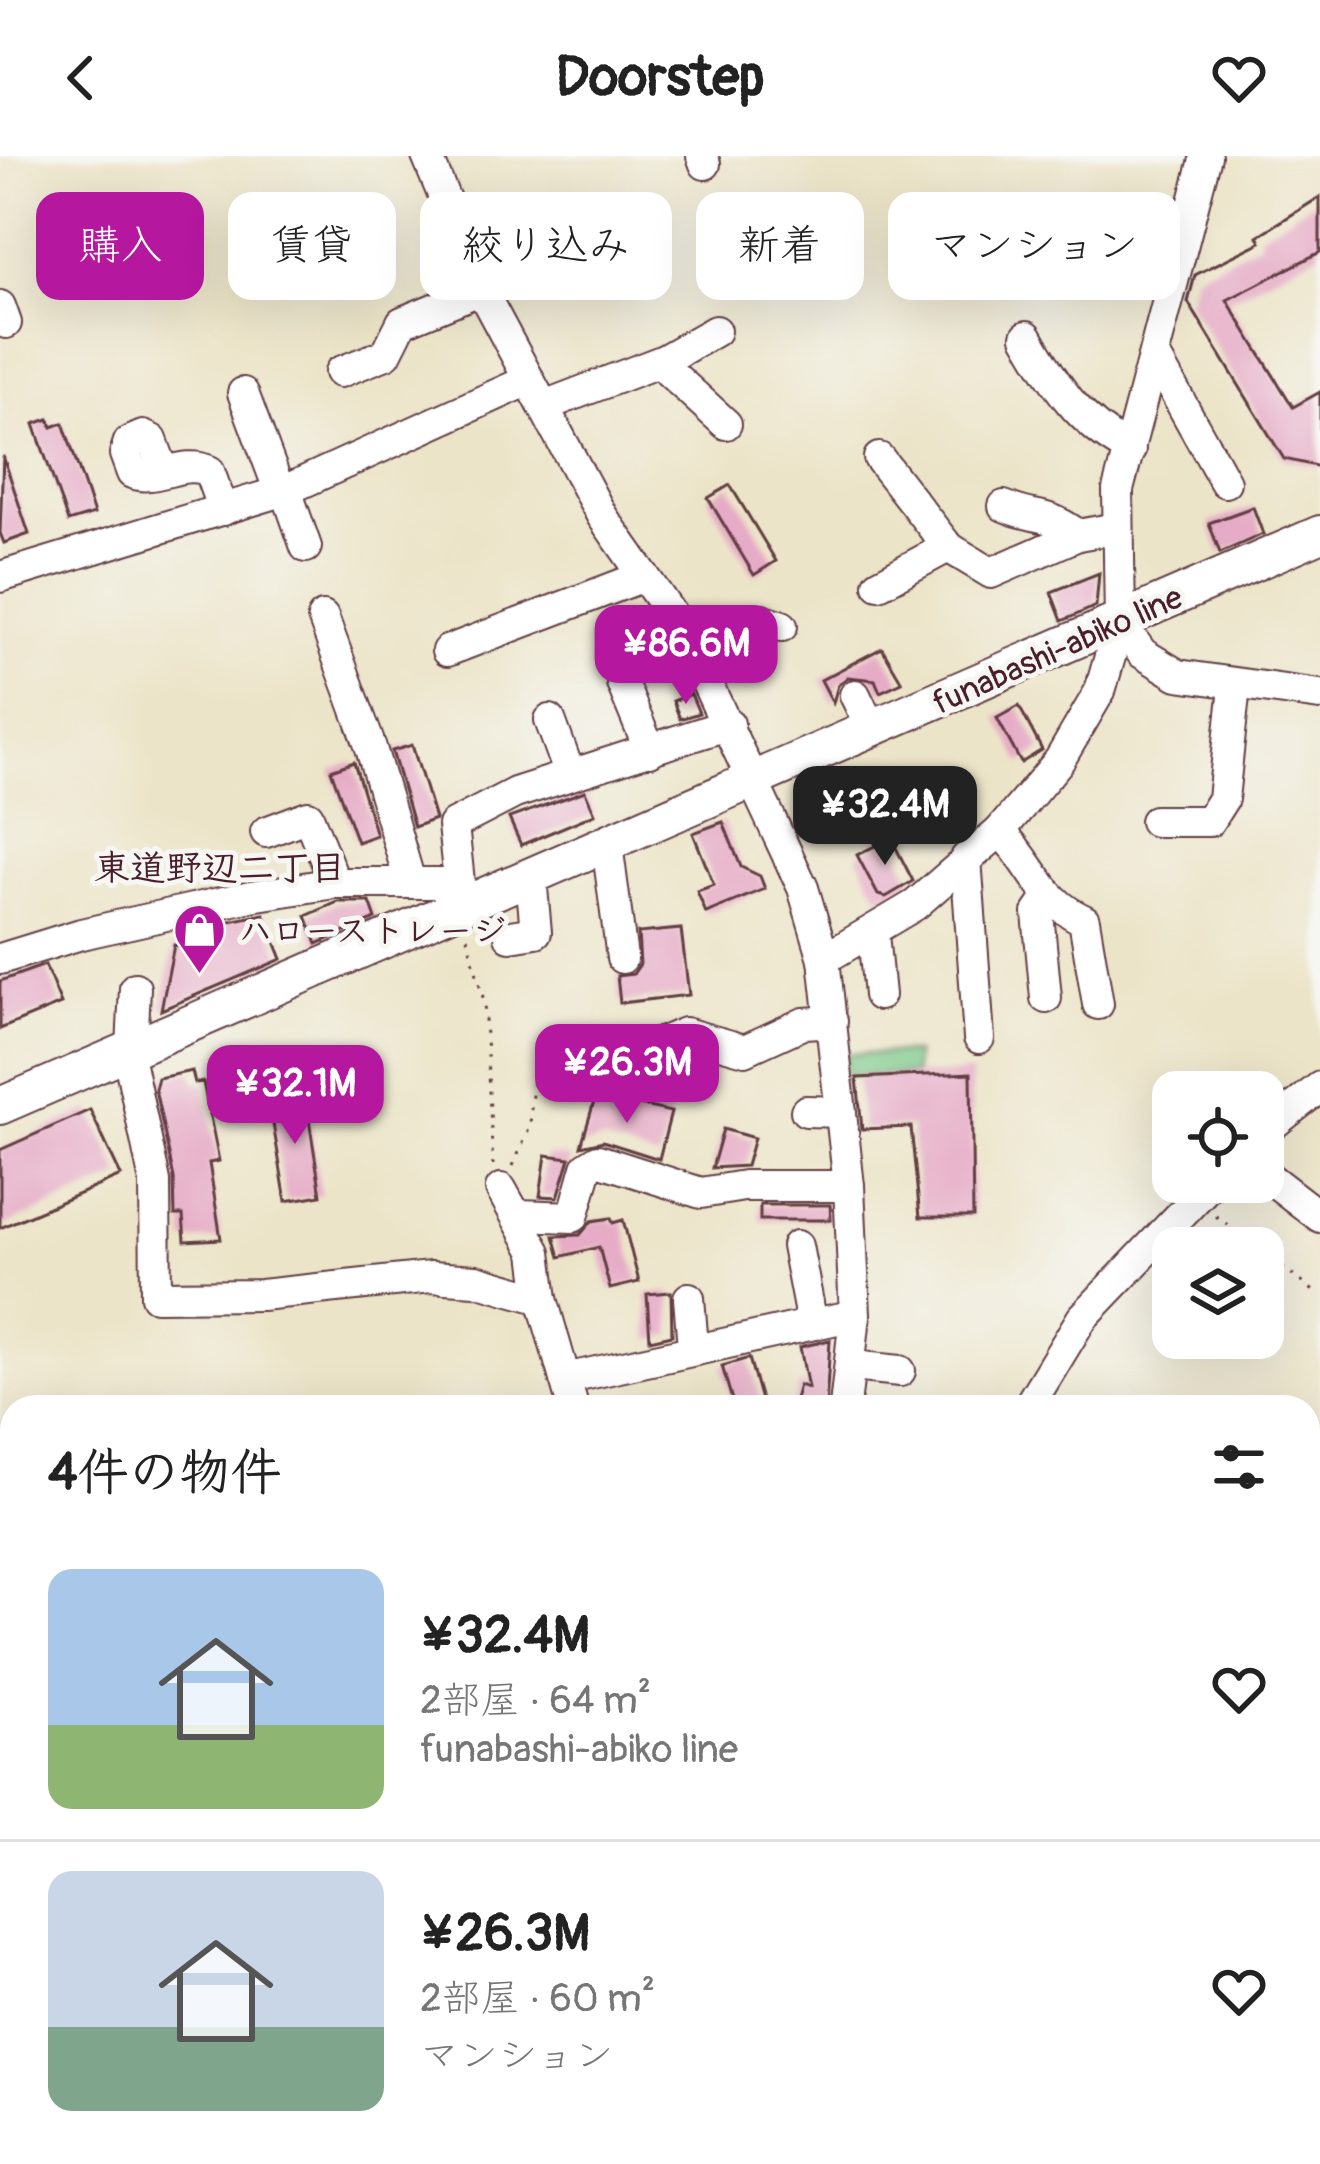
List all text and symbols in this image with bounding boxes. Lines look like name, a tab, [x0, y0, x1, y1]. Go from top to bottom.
text: Doorstep	[555, 44, 765, 112]
icon: back	[48, 45, 114, 111]
icon: heart	[1206, 45, 1272, 111]
chip: 購入	[36, 192, 204, 300]
chip: 賃貸	[228, 192, 396, 300]
chip: 絞り込み	[420, 192, 672, 300]
chip: 新着	[696, 192, 864, 300]
chip: マンション	[888, 192, 1180, 300]
street label: funabashi-abiko line	[926, 577, 1189, 724]
pin: ¥86.6M	[588, 605, 784, 707]
text: ¥86.6M	[622, 619, 750, 668]
pin: ¥32.4M	[787, 766, 983, 868]
text: ¥32.4M	[820, 780, 950, 829]
district label: 東道野辺二丁目	[94, 846, 346, 891]
shop icon: ハローストレージ	[172, 902, 228, 976]
place label: ハローストレージ	[239, 911, 506, 952]
pin: ¥26.3M	[529, 1024, 725, 1126]
text: ¥26.3M	[562, 1038, 692, 1087]
pin: ¥32.1M	[197, 1045, 393, 1147]
text: ¥32.1M	[234, 1059, 356, 1108]
map controls	[1152, 1071, 1284, 1359]
button: locate	[1152, 1071, 1284, 1203]
button: layers	[1152, 1227, 1284, 1359]
icon: filters	[1206, 1434, 1272, 1500]
text: 4件の物件	[48, 1441, 282, 1505]
text: ¥32.4M	[420, 1604, 590, 1668]
icon: home	[144, 1617, 288, 1761]
icon: heart	[1206, 1656, 1272, 1722]
text: 2部屋 · 64 m²	[420, 1676, 651, 1725]
text: funabashi-abiko line	[420, 1725, 738, 1774]
text: ¥26.3M	[420, 1902, 590, 1966]
icon: home	[144, 1919, 288, 2063]
icon: heart	[1206, 1958, 1272, 2024]
text: 2部屋 · 60 m²	[420, 1974, 655, 2023]
text: マンション	[420, 2031, 613, 2080]

